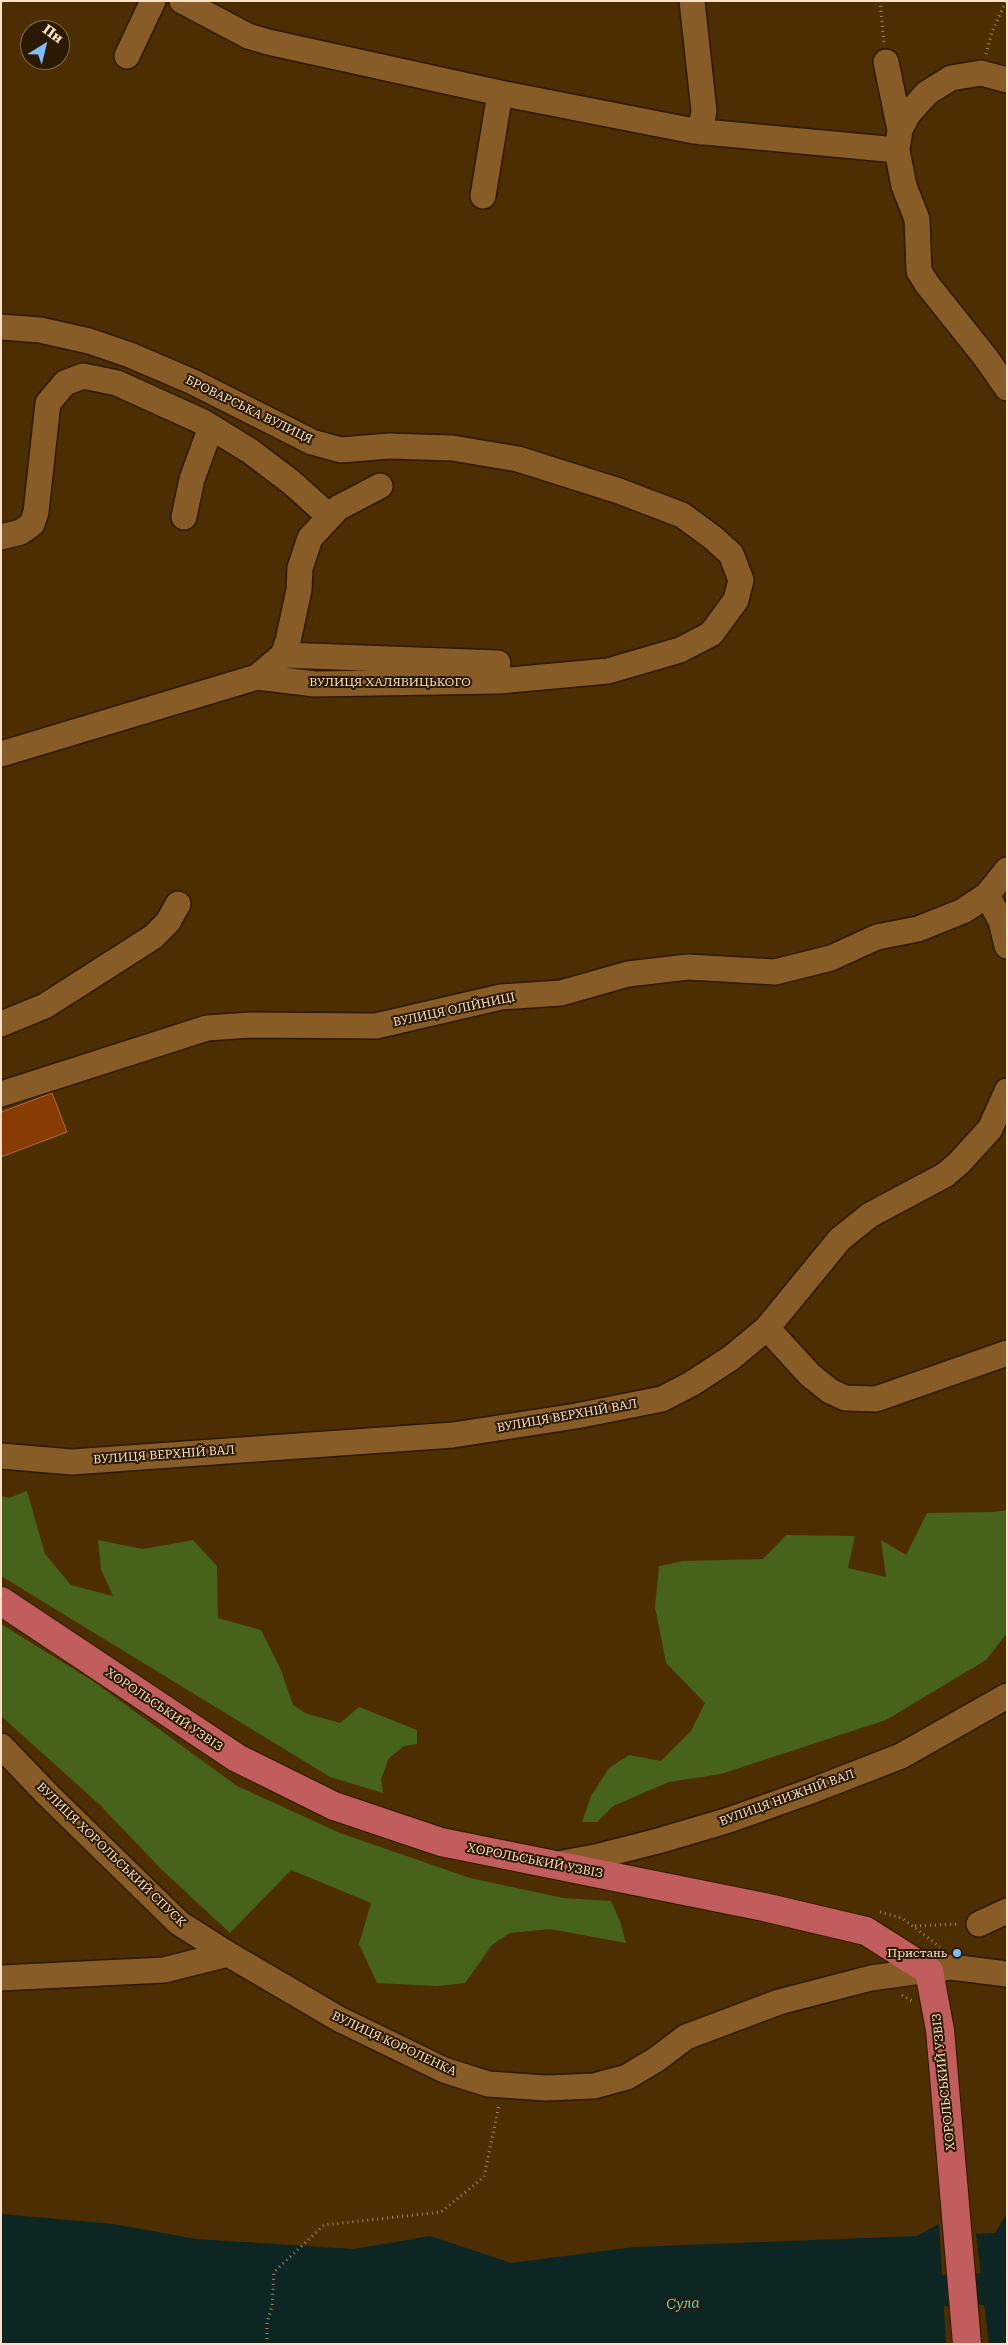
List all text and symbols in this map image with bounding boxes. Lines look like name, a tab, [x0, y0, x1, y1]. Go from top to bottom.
north arrow	[20, 20, 70, 70]
text: Пн	[40, 21, 66, 46]
street label: БРОВАРСЬКА ВУЛИЦЯ	[183, 373, 315, 447]
street label: ВУЛИЦЯ ХАЛЯВИЦЬКОГО	[309, 675, 471, 689]
street label: ВУЛИЦЯ ОЛІЙНИЦІ	[392, 990, 516, 1030]
street label: ВУЛИЦЯ ВЕРХНІЙ ВАЛ	[496, 1397, 638, 1435]
street label: ВУЛИЦЯ ВЕРХНІЙ ВАЛ	[93, 1443, 235, 1467]
street label: ХОРОЛЬСЬКИЙ УЗВІЗ	[103, 1665, 225, 1755]
street label: ВУЛИЦЯ НИЖНІЙ ВАЛ	[717, 1767, 857, 1829]
street label: ВУЛИЦЯ ХОРОЛЬСЬКИЙ СПУСК	[34, 1780, 188, 1930]
street label: ХОРОЛЬСЬКИЙ УЗВІЗ	[466, 1841, 604, 1881]
place label: Пристань	[887, 1946, 947, 1960]
marker: Пристань	[951, 1947, 963, 1959]
street label: ВУЛИЦЯ КОРОЛЕНКА	[329, 2009, 459, 2079]
street label: ХОРОЛЬСЬКИЙ УЗВІЗ	[930, 2013, 958, 2151]
water label: Сула	[666, 2295, 700, 2313]

